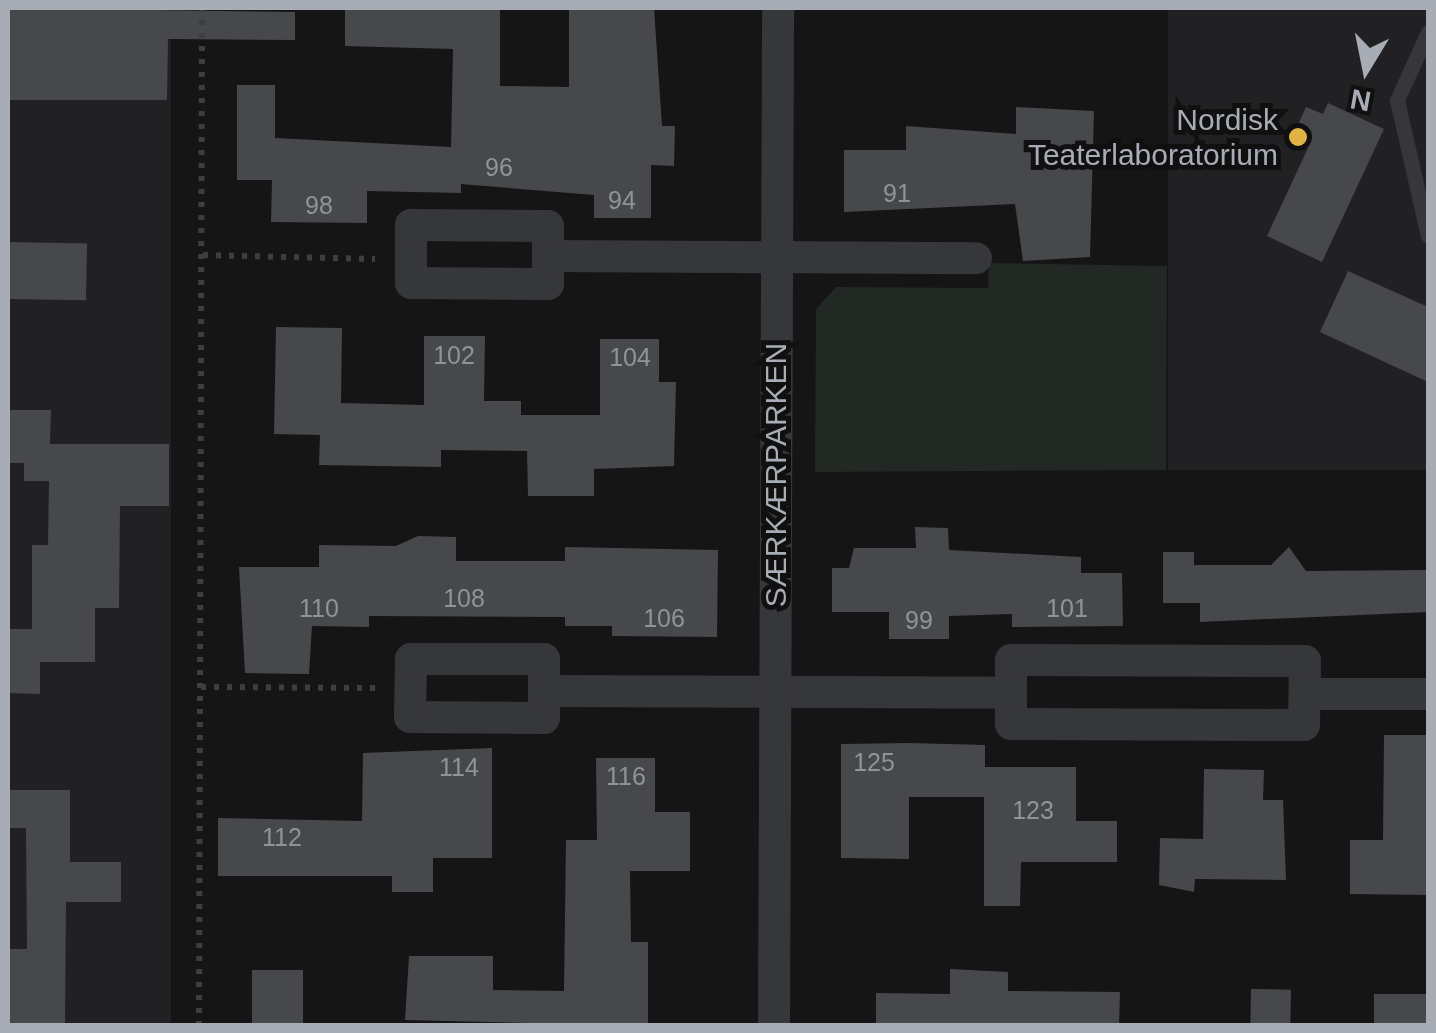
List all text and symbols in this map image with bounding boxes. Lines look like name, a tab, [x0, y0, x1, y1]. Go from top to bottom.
north arrow	[1316, 20, 1416, 120]
text: N	[1348, 83, 1373, 117]
place label: Nordisk Teaterlaboratorium	[1028, 102, 1278, 172]
marker: Nordisk Teaterlaboratorium	[1287, 126, 1309, 148]
house number: 96	[485, 152, 513, 182]
house number: 91	[883, 178, 911, 208]
house number: 94	[608, 185, 636, 215]
house number: 98	[305, 190, 333, 220]
house number: 102	[433, 340, 475, 370]
house number: 104	[609, 342, 651, 372]
street label: SÆRKÆRPARKEN	[758, 343, 794, 607]
house number: 108	[443, 583, 485, 613]
house number: 110	[299, 593, 339, 623]
house number: 101	[1046, 593, 1088, 623]
house number: 106	[643, 603, 685, 633]
house number: 99	[905, 605, 933, 635]
house number: 125	[853, 747, 895, 777]
house number: 114	[439, 752, 479, 782]
house number: 116	[606, 761, 646, 791]
house number: 123	[1012, 795, 1054, 825]
house number: 112	[262, 822, 302, 852]

